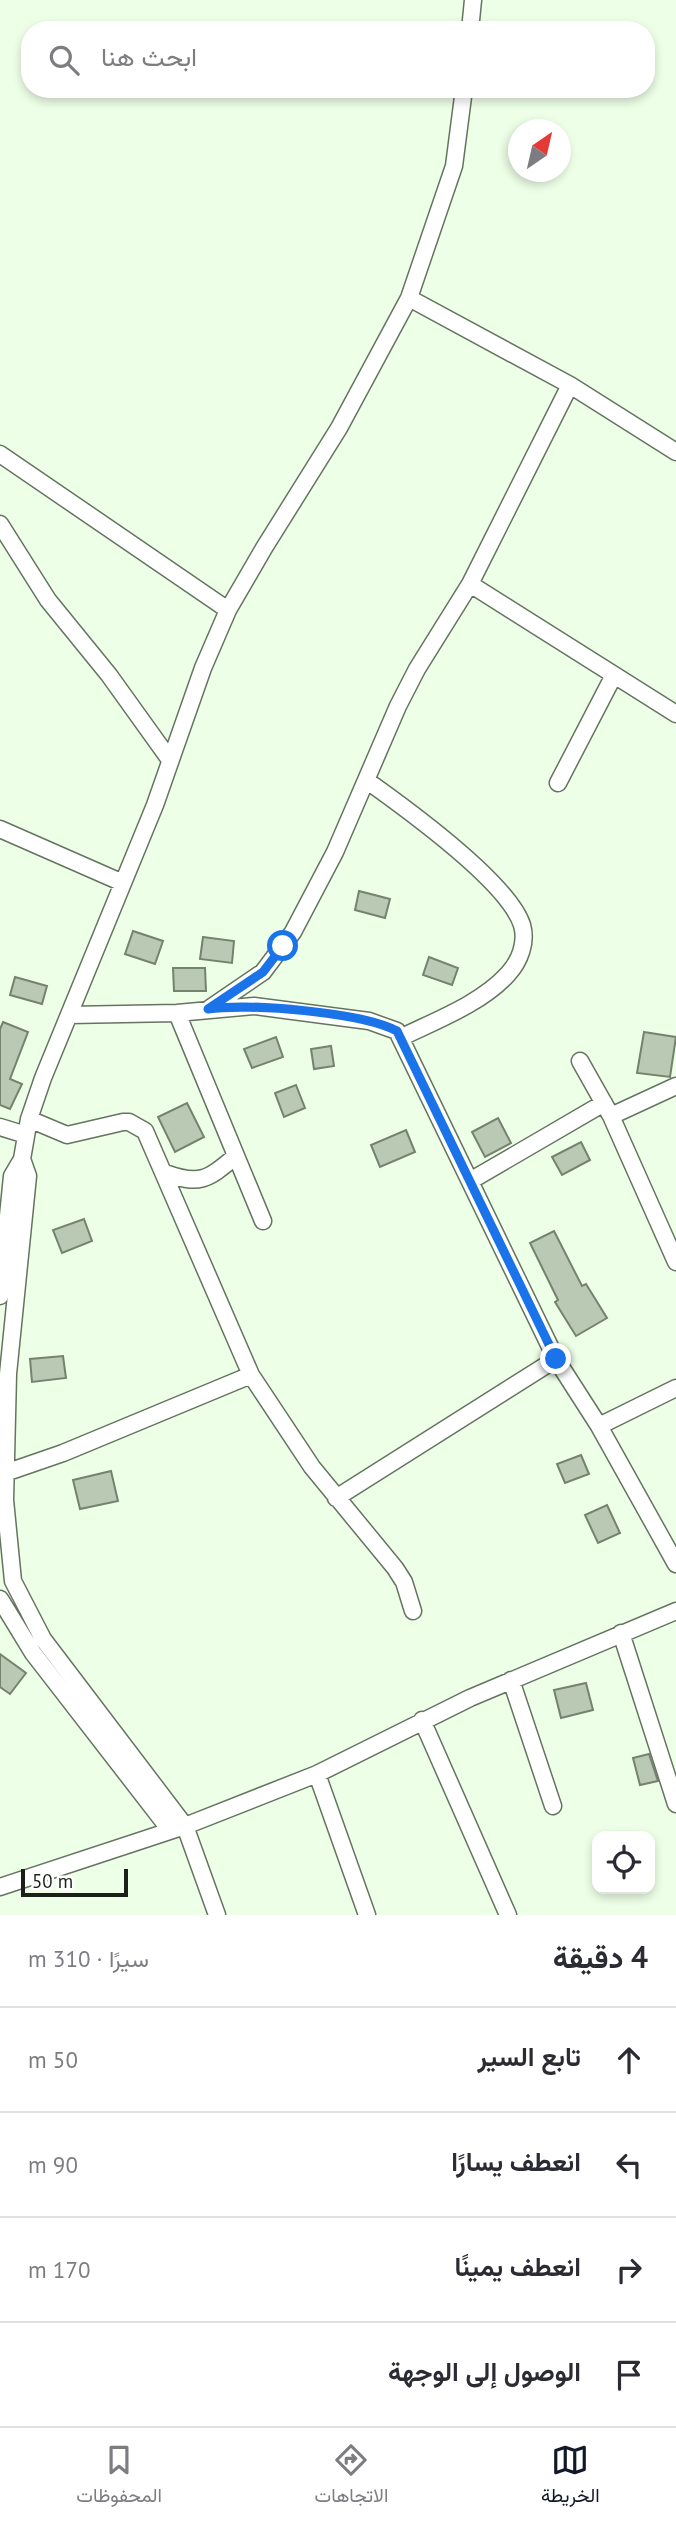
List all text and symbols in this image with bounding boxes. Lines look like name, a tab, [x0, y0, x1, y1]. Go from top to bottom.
search box	[21, 21, 655, 98]
text: ابحث هنا	[101, 40, 197, 73]
icon: search	[45, 41, 83, 79]
north arrow	[508, 119, 571, 182]
route start	[267, 930, 298, 961]
route end	[540, 1343, 571, 1374]
map controls	[592, 1831, 655, 1894]
button: locate	[592, 1831, 655, 1894]
scale bar	[21, 1866, 128, 1898]
text: 50 m	[32, 1869, 73, 1893]
text: 4 دقيقة	[553, 1937, 648, 1976]
text: سيرًا · 310 m	[28, 1944, 149, 1973]
text: تابع السير	[477, 2040, 581, 2073]
icon: ahead	[610, 2041, 648, 2079]
text: 50 m	[28, 2045, 78, 2074]
text: انعطف يسارًا	[451, 2145, 581, 2178]
icon: left	[610, 2146, 648, 2184]
text: 90 m	[28, 2150, 78, 2179]
text: انعطف يمينًا	[455, 2250, 581, 2283]
icon: right	[610, 2251, 648, 2289]
text: 170 m	[28, 2255, 90, 2284]
text: الوصول إلى الوجهة	[388, 2355, 581, 2388]
icon: arrive	[610, 2356, 648, 2394]
tab: المحفوظات	[76, 2441, 162, 2512]
tab: الاتجاهات	[315, 2441, 388, 2512]
tab: الخريطة	[541, 2441, 600, 2512]

